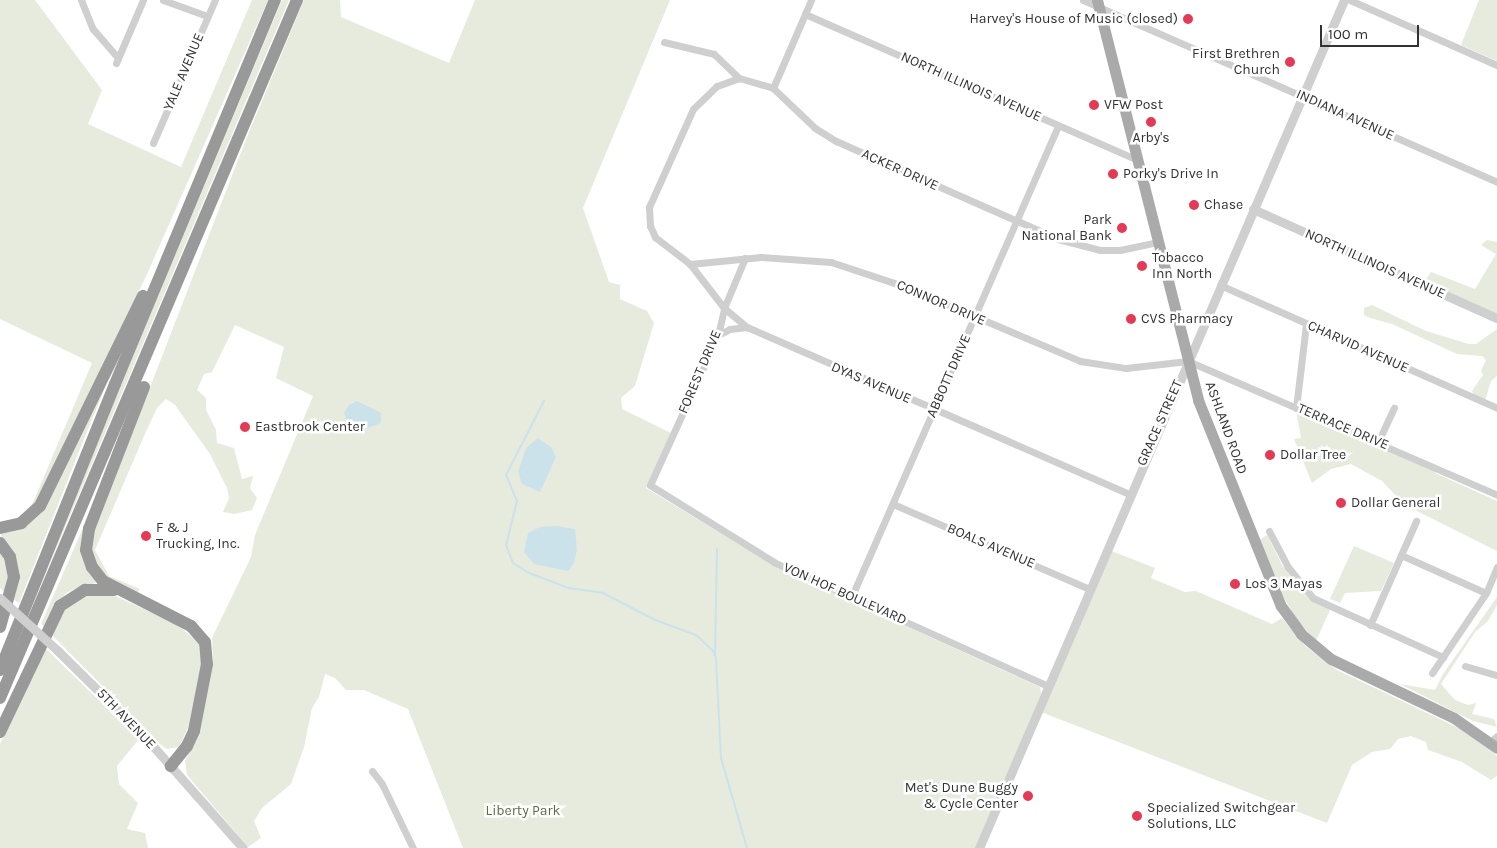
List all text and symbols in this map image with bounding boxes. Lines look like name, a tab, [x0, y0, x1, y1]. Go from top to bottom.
place label: Harvey's House of Music (closed)	[969, 11, 1178, 27]
marker: Harvey's House of Music (closed)	[1182, 13, 1194, 25]
scale bar	[1322, 15, 1421, 47]
text: 100 m	[1328, 25, 1368, 43]
street label: YALE AVENUE	[160, 31, 208, 113]
place label: First Brethren Church	[1192, 46, 1280, 78]
street label: NORTH ILLINOIS AVENUE	[898, 48, 1044, 126]
marker: First Brethren Church	[1284, 56, 1296, 68]
street label: INDIANA AVENUE	[1293, 86, 1397, 144]
place label: VFW Post	[1104, 97, 1163, 113]
marker: VFW Post	[1088, 99, 1100, 111]
marker: Arby's	[1145, 116, 1157, 128]
place label: Arby's	[1132, 130, 1170, 146]
street label: ACKER DRIVE	[859, 146, 941, 194]
place label: Porky's Drive In	[1123, 166, 1219, 182]
marker: Porky's Drive In	[1107, 168, 1119, 180]
place label: Chase	[1204, 197, 1243, 213]
marker: Chase	[1188, 199, 1200, 211]
place label: Park National Bank	[1021, 212, 1112, 244]
marker: Park National Bank	[1116, 222, 1128, 234]
street label: NORTH ILLINOIS AVENUE	[1302, 225, 1448, 303]
place label: Tobacco Inn North	[1152, 250, 1212, 282]
marker: Tobacco Inn North	[1136, 260, 1148, 272]
street label: CONNOR DRIVE	[894, 277, 988, 329]
place label: CVS Pharmacy	[1141, 311, 1233, 327]
marker: CVS Pharmacy	[1125, 313, 1137, 325]
street label: CHARVID AVENUE	[1305, 317, 1411, 377]
street label: FOREST DRIVE	[675, 328, 725, 416]
street label: ABBOTT DRIVE	[923, 332, 975, 420]
street label: DYAS AVENUE	[828, 359, 914, 407]
street label: GRACE STREET	[1134, 377, 1186, 469]
street label: ASHLAND ROAD	[1201, 379, 1251, 477]
street label: TERRACE DRIVE	[1295, 400, 1391, 454]
place label: Eastbrook Center	[255, 419, 365, 435]
marker: Eastbrook Center	[239, 421, 251, 433]
place label: Dollar Tree	[1280, 447, 1346, 463]
marker: Dollar Tree	[1264, 449, 1276, 461]
place label: Dollar General	[1351, 495, 1440, 511]
marker: Dollar General	[1335, 497, 1347, 509]
place label: F & J Trucking, Inc.	[156, 520, 240, 552]
street label: BOALS AVENUE	[944, 520, 1038, 572]
marker: F & J Trucking, Inc.	[140, 530, 152, 542]
street label: VON HOF BOULEVARD	[781, 559, 909, 629]
place label: Los 3 Mayas	[1245, 576, 1323, 592]
marker: Los 3 Mayas	[1229, 578, 1241, 590]
street label: 5TH AVENUE	[93, 685, 159, 753]
place label: Met's Dune Buggy & Cycle Center	[905, 780, 1018, 812]
marker: Met's Dune Buggy & Cycle Center	[1022, 790, 1034, 802]
place label: Specialized Switchgear Solutions, LLC	[1147, 800, 1295, 832]
park label: Liberty Park	[486, 803, 560, 819]
marker: Specialized Switchgear Solutions, LLC	[1131, 810, 1143, 822]

